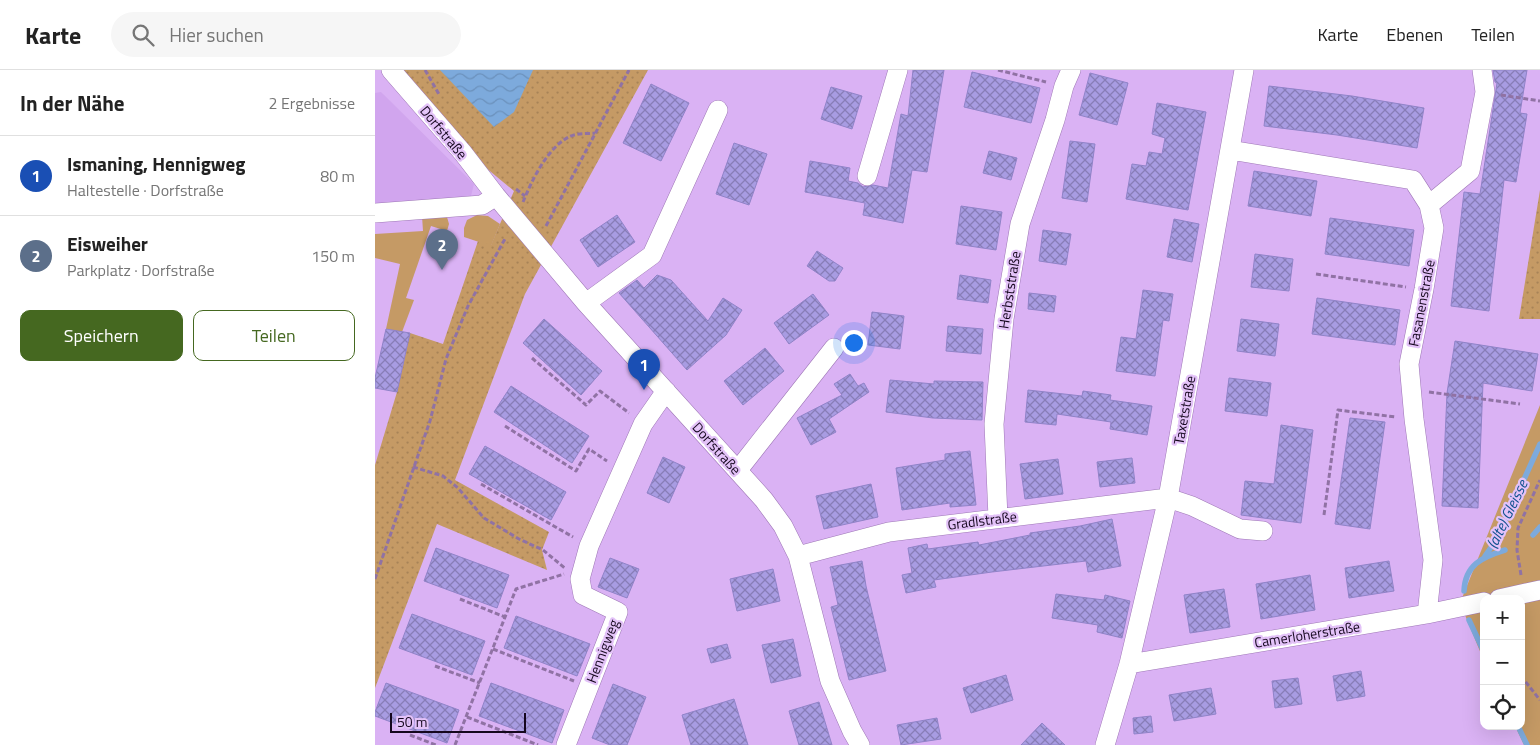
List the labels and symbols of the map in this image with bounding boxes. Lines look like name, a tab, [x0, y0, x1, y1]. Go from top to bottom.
street label: Dorfstraße	[415, 101, 473, 163]
pin: 2	[426, 229, 458, 270]
street label: Herbststraße	[992, 250, 1026, 330]
street label: Fasanenstraße	[1402, 258, 1440, 348]
your location	[841, 330, 867, 356]
pin: 1	[628, 349, 660, 390]
street label: Taxetstraße	[1168, 374, 1200, 446]
street label: Dorfstraße	[688, 417, 746, 479]
water label: (alte) Gleisse	[1481, 475, 1534, 552]
street label: Gradlstraße	[946, 505, 1018, 535]
street label: Camerloherstraße	[1253, 615, 1361, 653]
street label: Hennigweg	[580, 616, 624, 686]
scale bar	[390, 710, 526, 733]

